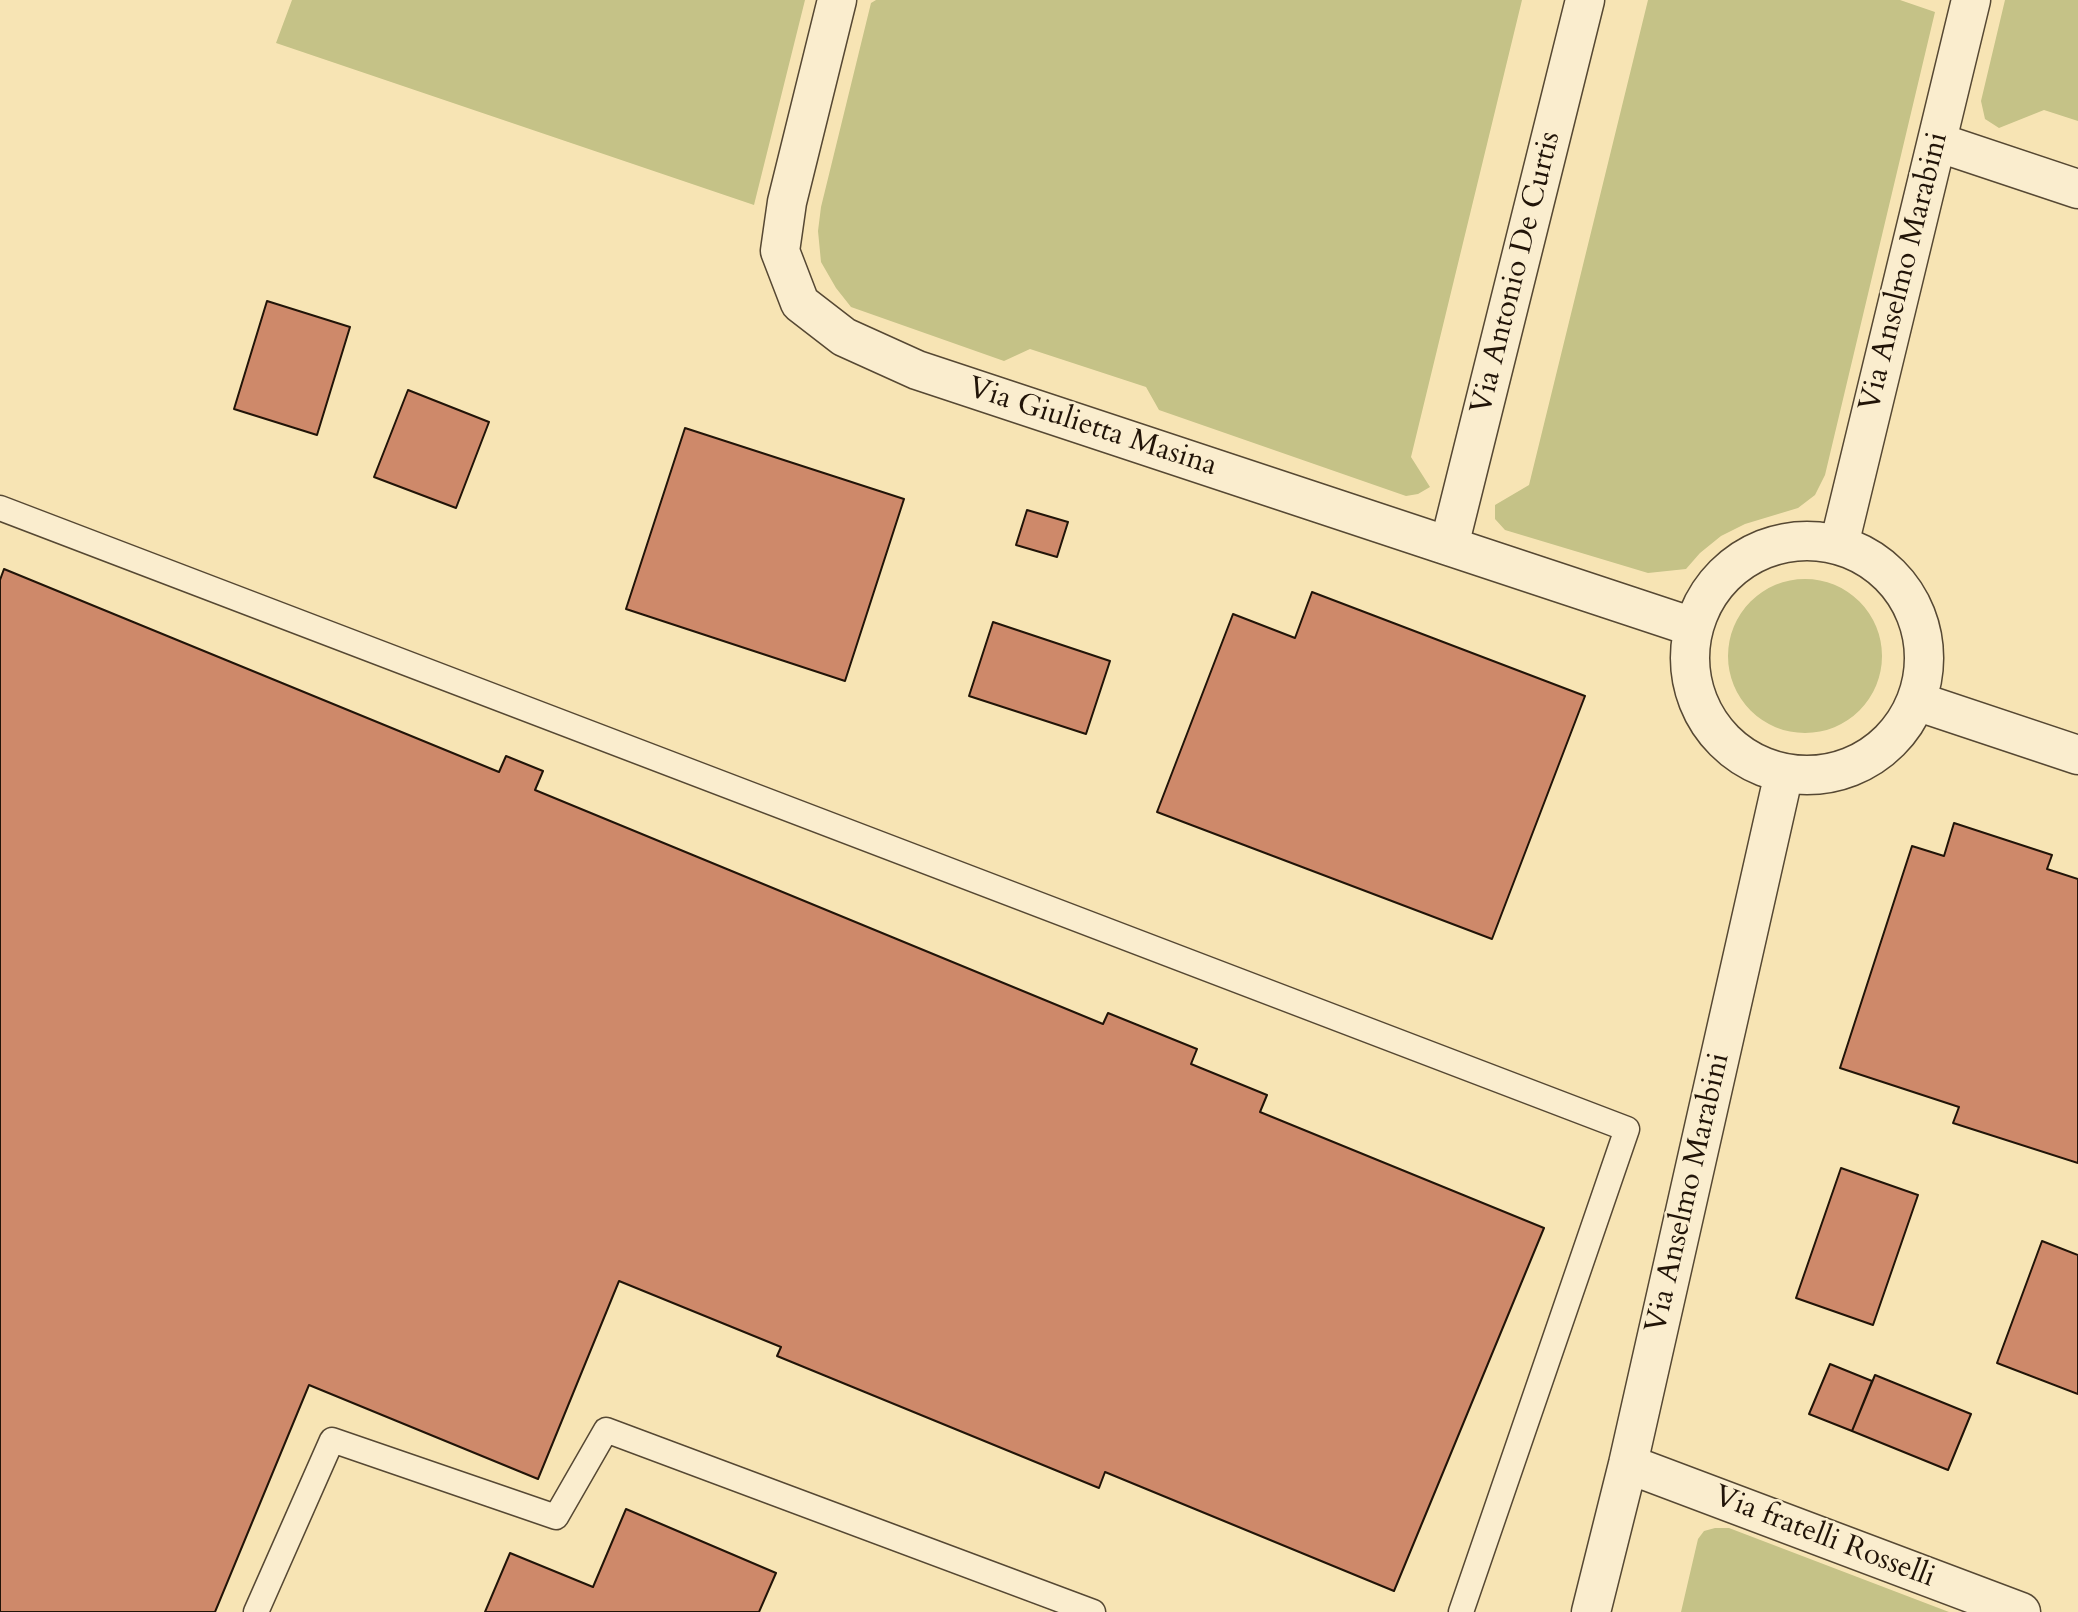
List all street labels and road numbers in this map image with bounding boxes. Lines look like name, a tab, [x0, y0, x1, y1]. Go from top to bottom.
street label: Via Antonio De Curtis	[1464, 128, 1570, 418]
street label: Via Anselmo Marabini	[1853, 129, 1957, 415]
street label: Via Giulietta Masina	[963, 371, 1221, 485]
street label: Via Anselmo Marabini	[1639, 1050, 1739, 1336]
street label: Via fratelli Rosselli	[1708, 1479, 1940, 1597]

